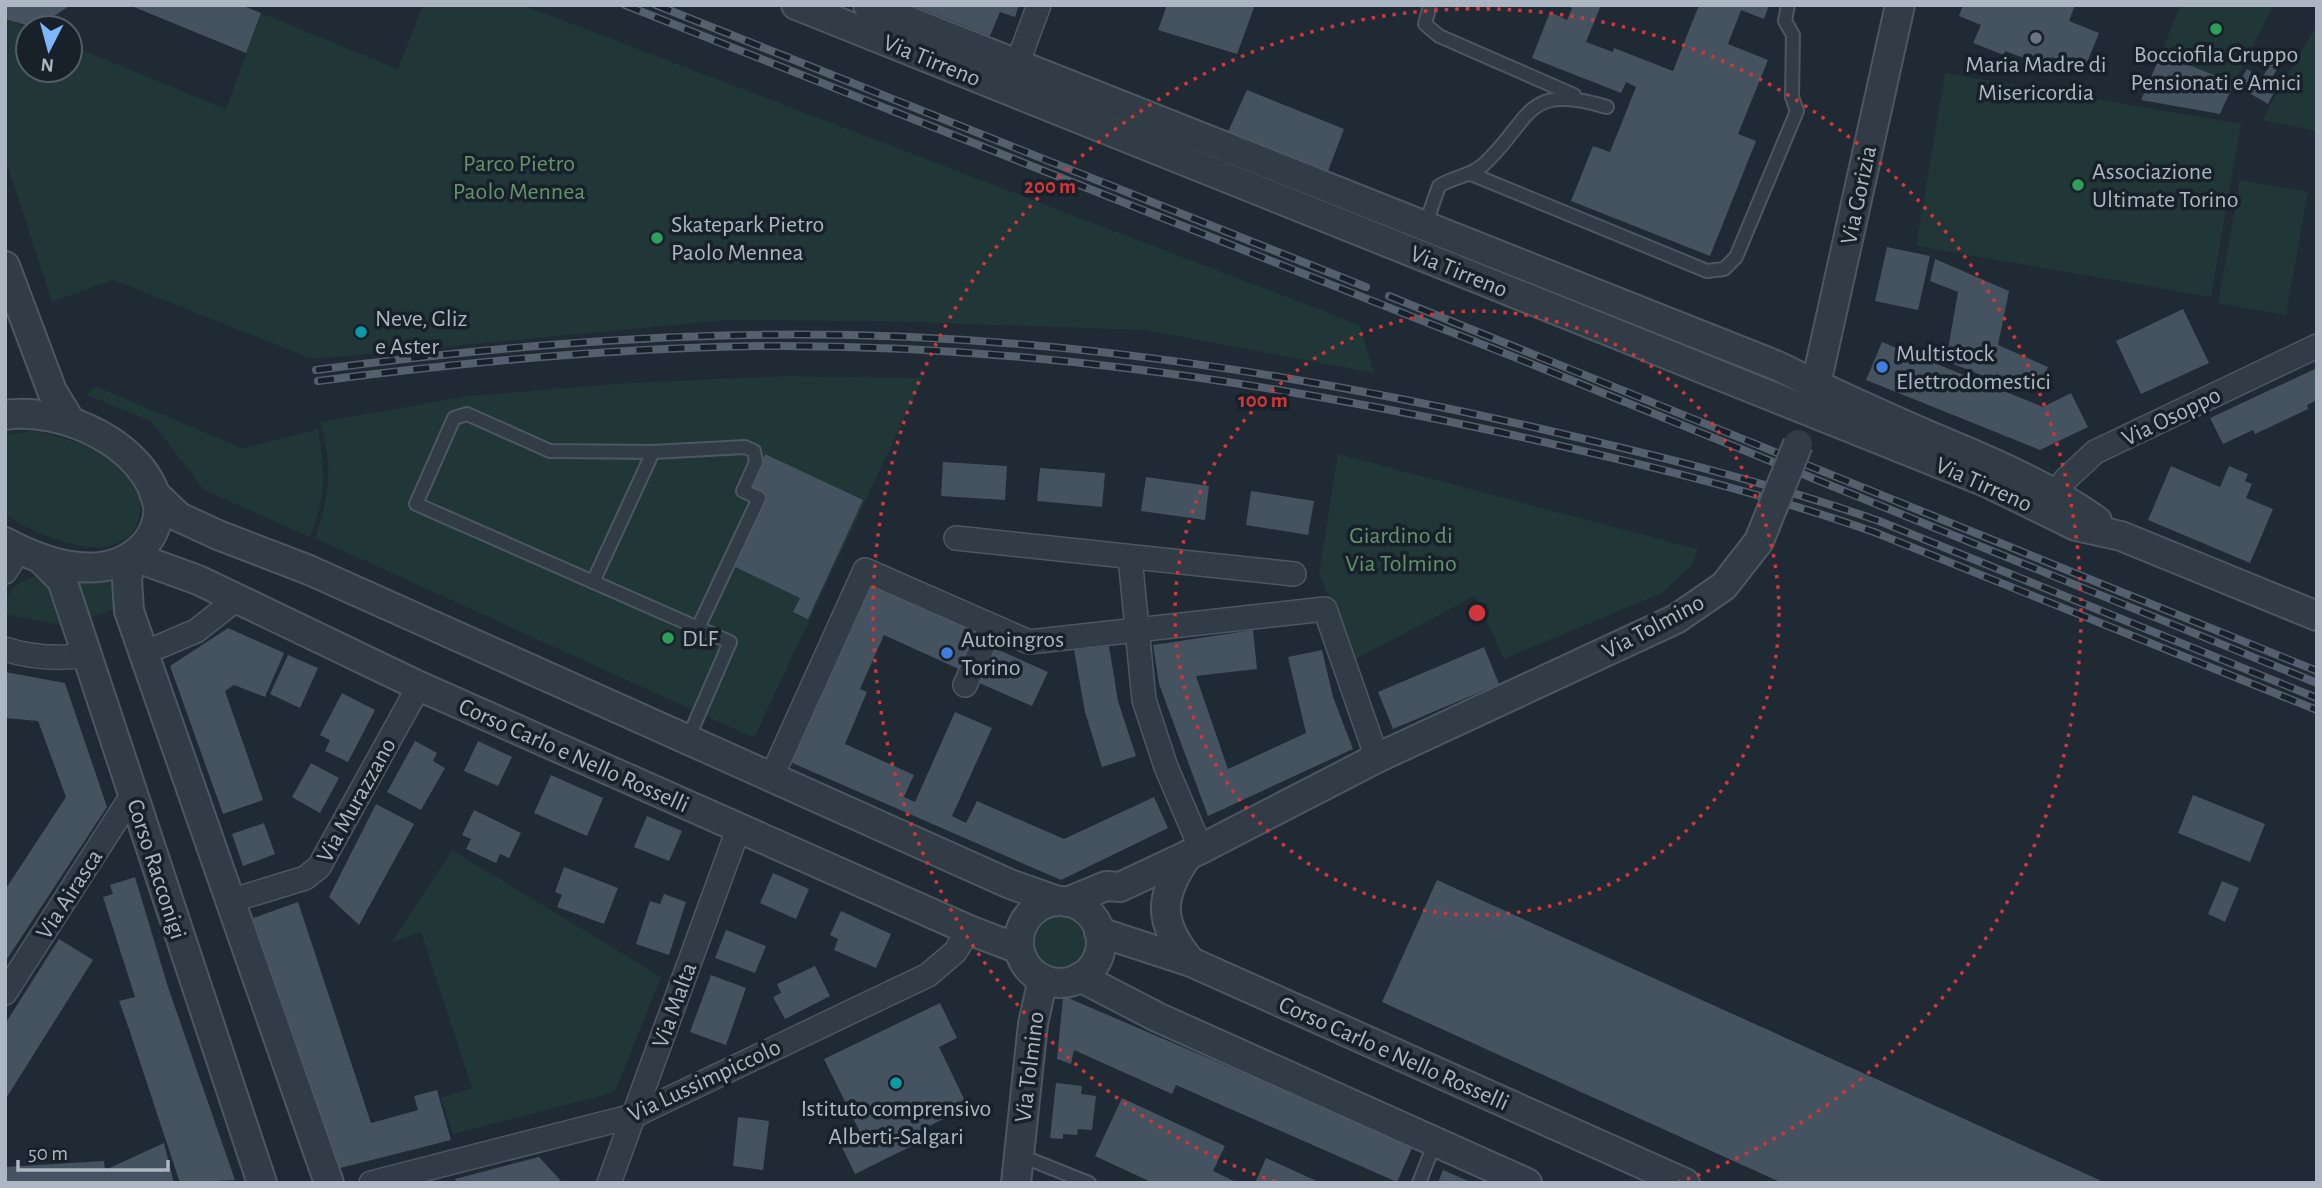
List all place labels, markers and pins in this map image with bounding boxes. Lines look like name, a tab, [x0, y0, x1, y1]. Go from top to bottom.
marker: Bocciofila Gruppo Pensionati e Amici	[2208, 21, 2224, 37]
marker: Maria Madre di Misericordia	[2028, 30, 2044, 46]
place label: Bocciofila Gruppo Pensionati e Amici	[2131, 43, 2301, 95]
place label: Maria Madre di Misericordia	[1965, 53, 2107, 105]
place label: Associazione Ultimate Torino	[2092, 160, 2239, 212]
marker: Associazione Ultimate Torino	[2070, 177, 2086, 193]
place label: Skatepark Pietro Paolo Mennea	[671, 213, 824, 265]
marker: Skatepark Pietro Paolo Mennea	[649, 230, 665, 246]
place label: Neve, Gliz e Aster	[375, 307, 467, 359]
marker: Neve, Gliz e Aster	[353, 324, 369, 340]
place label: Multistock Elettrodomestici	[1896, 342, 2051, 394]
marker: Multistock Elettrodomestici	[1874, 359, 1890, 375]
centre of rings	[1465, 601, 1489, 625]
place label: DLF	[682, 627, 718, 651]
place label: Autoingros Torino	[961, 628, 1064, 680]
marker: DLF	[660, 630, 676, 646]
marker: Autoingros Torino	[939, 645, 955, 661]
marker: Istituto comprensivo Alberti-Salgari	[888, 1075, 904, 1091]
place label: Istituto comprensivo Alberti-Salgari	[801, 1097, 991, 1149]

